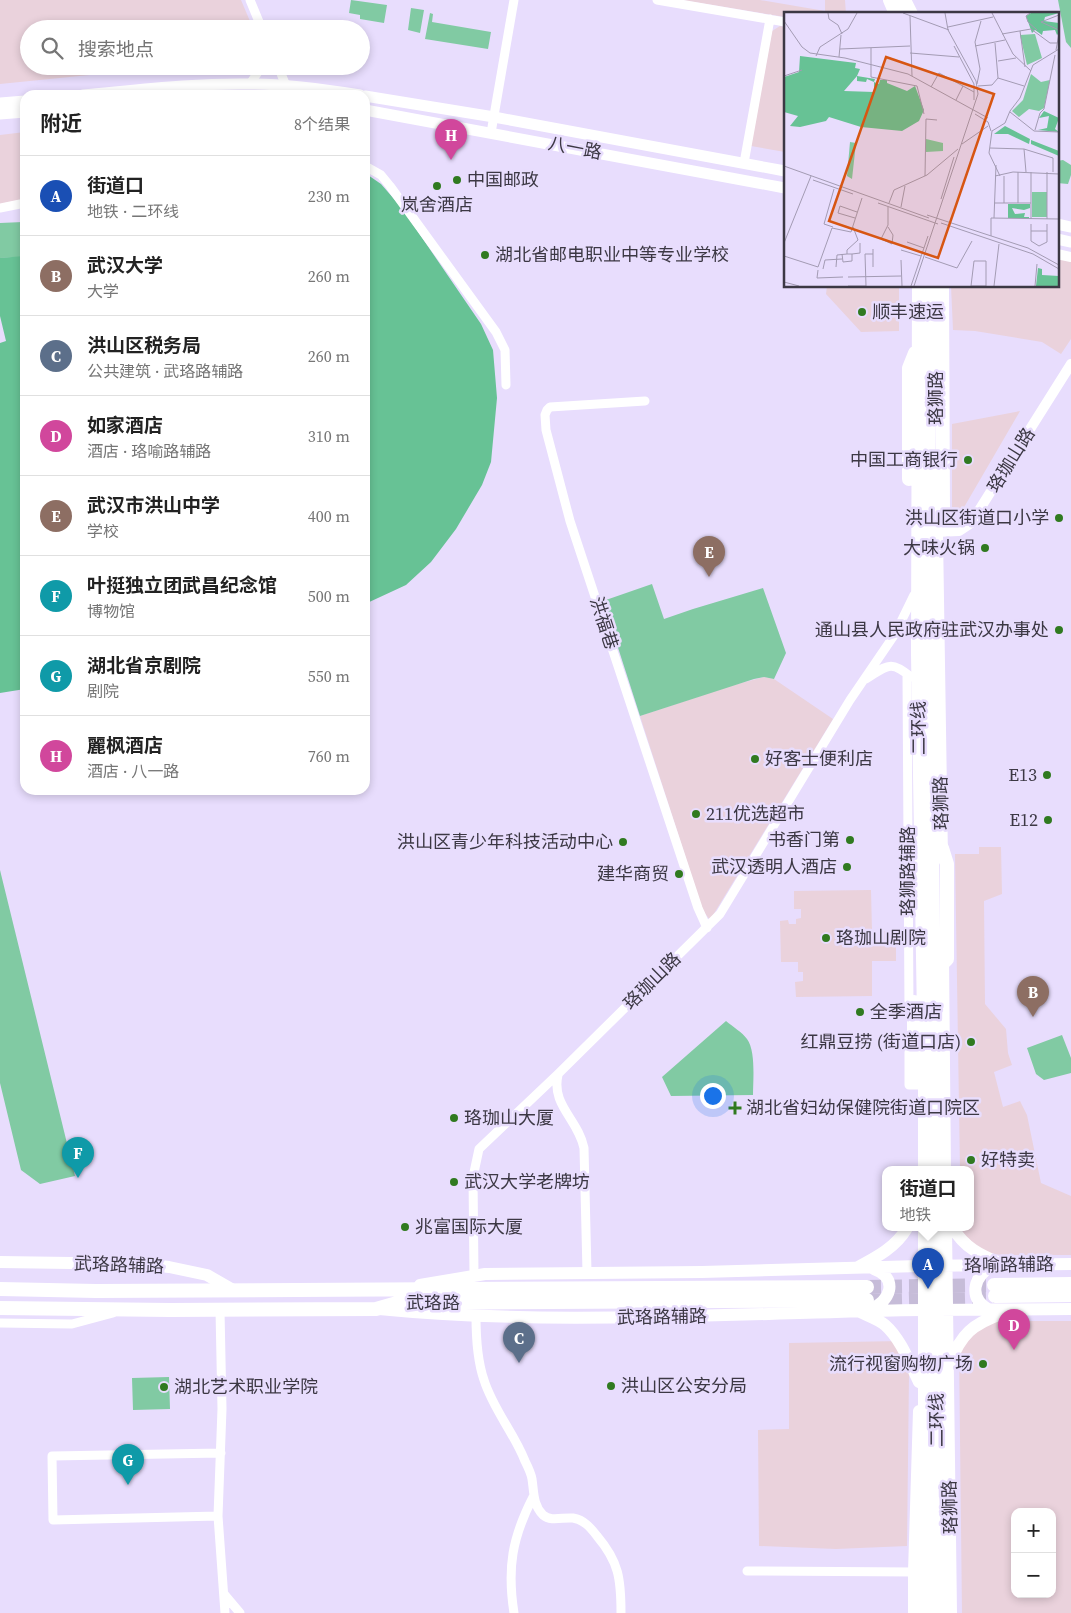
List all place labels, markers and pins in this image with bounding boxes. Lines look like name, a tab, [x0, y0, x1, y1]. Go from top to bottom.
pin: H	[435, 119, 467, 160]
place label: 中国邮政	[467, 167, 539, 192]
marker: 中国邮政	[451, 174, 463, 186]
marker: 岚舍酒店	[431, 180, 443, 192]
place label: 岚舍酒店	[401, 192, 473, 217]
place label: 湖北省邮电职业中等专业学校	[495, 242, 729, 267]
marker: 湖北省邮电职业中等专业学校	[479, 249, 491, 261]
place label: 顺丰速运	[872, 299, 944, 324]
marker: 顺丰速运	[856, 306, 868, 318]
place label: 中国工商银行	[850, 447, 958, 472]
marker: 中国工商银行	[962, 454, 974, 466]
place label: 洪山区街道口小学	[905, 505, 1049, 530]
marker: 洪山区街道口小学	[1053, 512, 1065, 524]
place label: 大味火锅	[903, 535, 975, 560]
pin: E	[693, 536, 725, 577]
marker: 大味火锅	[979, 542, 991, 554]
place label: 通山县人民政府驻武汉办事处	[815, 617, 1049, 642]
marker: 通山县人民政府驻武汉办事处	[1053, 624, 1065, 636]
place label: 好客士便利店	[765, 746, 873, 771]
marker: 好客士便利店	[749, 753, 761, 765]
place label: E13	[1008, 762, 1037, 787]
marker: E13	[1041, 769, 1053, 781]
place label: 211优选超市	[706, 801, 805, 826]
place label: E12	[1009, 807, 1038, 832]
marker: 211优选超市	[690, 808, 702, 820]
marker: E12	[1042, 814, 1054, 826]
place label: 书香门第	[768, 827, 840, 852]
place label: 洪山区青少年科技活动中心	[397, 829, 613, 854]
marker: 书香门第	[844, 834, 856, 846]
marker: 洪山区青少年科技活动中心	[617, 836, 629, 848]
place label: 武汉透明人酒店	[711, 854, 837, 879]
place label: 建华商贸	[597, 861, 669, 886]
marker: 武汉透明人酒店	[841, 861, 853, 873]
marker: 建华商贸	[673, 868, 685, 880]
place label: 珞珈山剧院	[836, 925, 926, 950]
marker: 珞珈山剧院	[820, 932, 832, 944]
pin: B	[1017, 976, 1049, 1017]
place label: 全季酒店	[870, 999, 942, 1024]
marker: 全季酒店	[854, 1006, 866, 1018]
place label: 红鼎豆捞 (街道口店)	[801, 1029, 961, 1054]
marker: 红鼎豆捞 (街道口店)	[965, 1036, 977, 1048]
place label: 湖北省妇幼保健院街道口院区	[746, 1095, 980, 1120]
marker: 湖北省妇幼保健院街道口院区	[728, 1101, 742, 1115]
place label: 珞珈山大厦	[464, 1105, 554, 1130]
marker: 珞珈山大厦	[448, 1112, 460, 1124]
pin: F	[62, 1137, 94, 1178]
place label: 好特卖	[981, 1147, 1035, 1172]
marker: 好特卖	[965, 1154, 977, 1166]
place label: 武汉大学老牌坊	[464, 1169, 590, 1194]
marker: 武汉大学老牌坊	[448, 1176, 460, 1188]
place label: 兆富国际大厦	[415, 1214, 523, 1239]
marker: 兆富国际大厦	[399, 1221, 411, 1233]
pin: A	[912, 1248, 944, 1289]
pin: D	[998, 1309, 1030, 1350]
pin: C	[503, 1322, 535, 1363]
place label: 流行视窗购物广场	[829, 1351, 973, 1376]
marker: 流行视窗购物广场	[977, 1358, 989, 1370]
place label: 洪山区公安分局	[621, 1373, 747, 1398]
place label: 湖北艺术职业学院	[174, 1374, 318, 1399]
marker: 洪山区公安分局	[605, 1380, 617, 1392]
marker: 湖北艺术职业学院	[158, 1381, 170, 1393]
pin: G	[112, 1444, 144, 1485]

